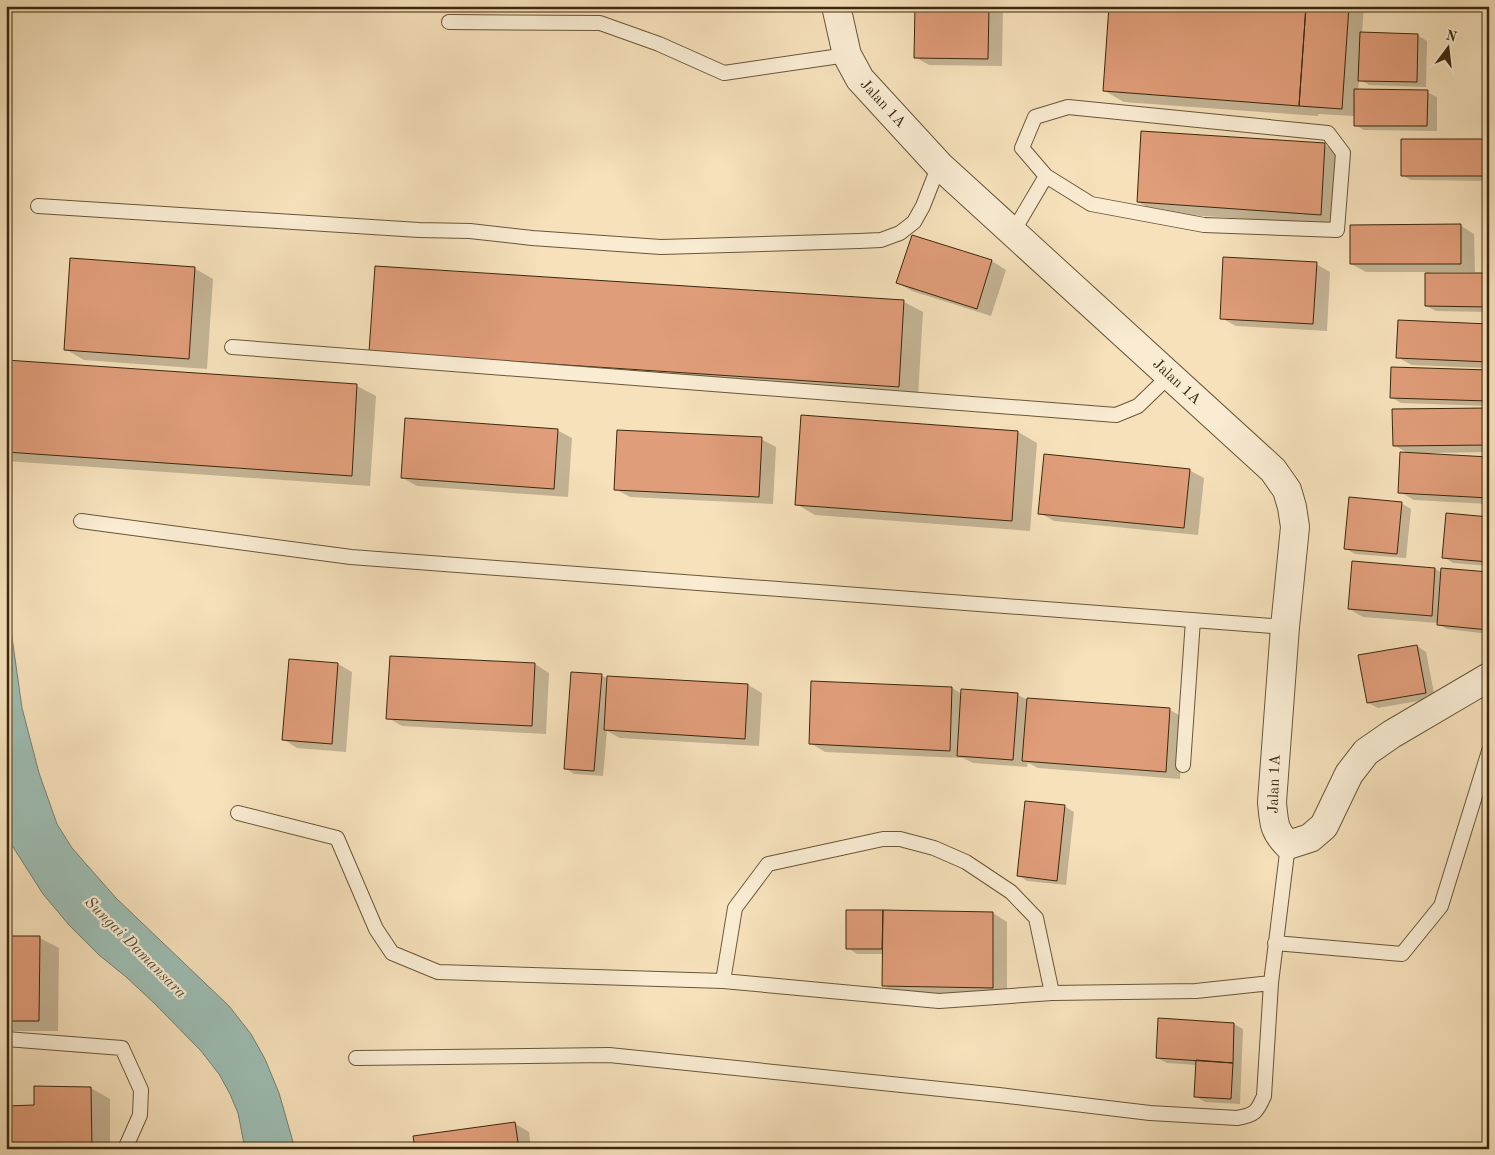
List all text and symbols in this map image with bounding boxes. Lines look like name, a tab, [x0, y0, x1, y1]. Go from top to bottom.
north arrow	[1422, 22, 1472, 72]
text: N	[1444, 28, 1458, 45]
street label: Jalan 1A	[857, 77, 909, 131]
street label: Jalan 1A	[1150, 356, 1204, 408]
street label: Jalan 1A	[1266, 754, 1284, 814]
water label: Sungai Damansara	[81, 894, 189, 1002]

